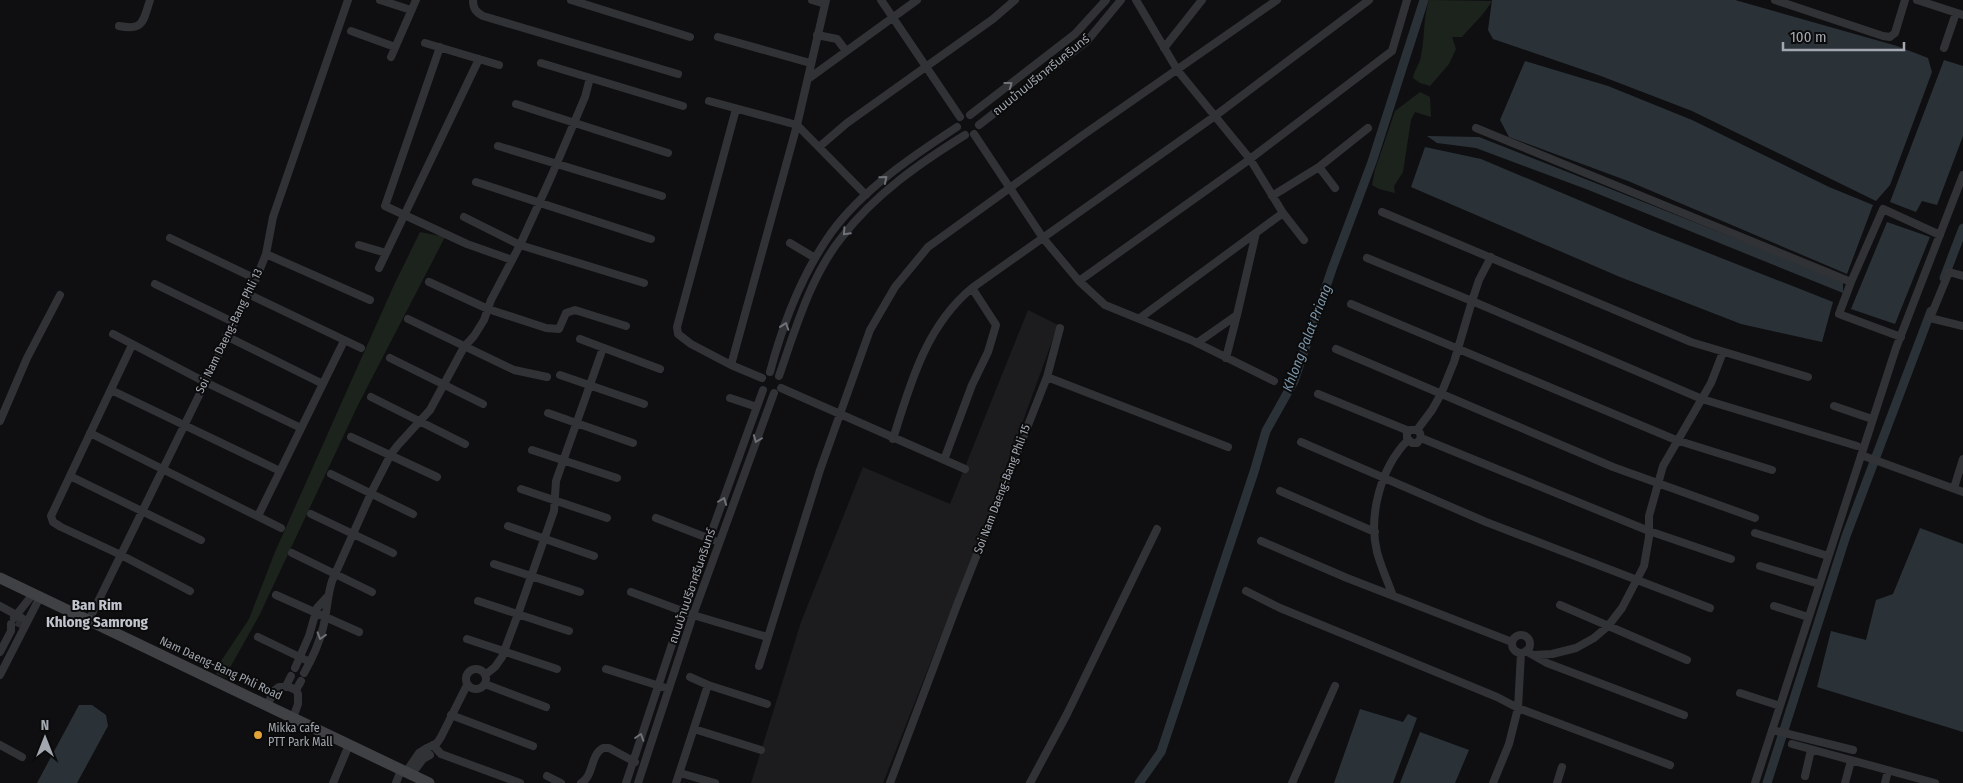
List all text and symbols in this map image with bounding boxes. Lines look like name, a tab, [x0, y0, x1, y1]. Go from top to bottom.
scale bar	[1783, 20, 1904, 52]
text: 100 m	[1790, 28, 1827, 46]
street label: ถนนบ้านปรีชาศรีนครินทร์	[990, 31, 1093, 118]
one-way arrow	[1003, 82, 1012, 90]
one-way arrow	[879, 176, 888, 185]
one-way arrow	[843, 226, 852, 235]
street label: Soi Nam Daeng-Bang Phli 13	[193, 266, 265, 396]
water label: Khlong Palat Priang	[1279, 282, 1335, 394]
one-way arrow	[779, 322, 789, 331]
street label: Soi Nam Daeng-Bang Phli 15	[971, 422, 1033, 555]
one-way arrow	[753, 434, 763, 443]
one-way arrow	[717, 497, 727, 505]
street label: ถนนบ้านปรีชาศรีนครินทร์	[666, 526, 718, 645]
district label: Ban Rim Khlong Samrong	[46, 596, 149, 631]
one-way arrow	[316, 632, 326, 640]
street label: Nam Daeng-Bang Phli Road	[157, 633, 285, 703]
north arrow	[20, 713, 70, 763]
text: N	[41, 717, 49, 734]
place label: Mikka cafe PTT Park Mall	[268, 721, 333, 749]
marker: Mikka cafe PTT Park Mall	[252, 729, 264, 741]
one-way arrow	[634, 733, 644, 741]

